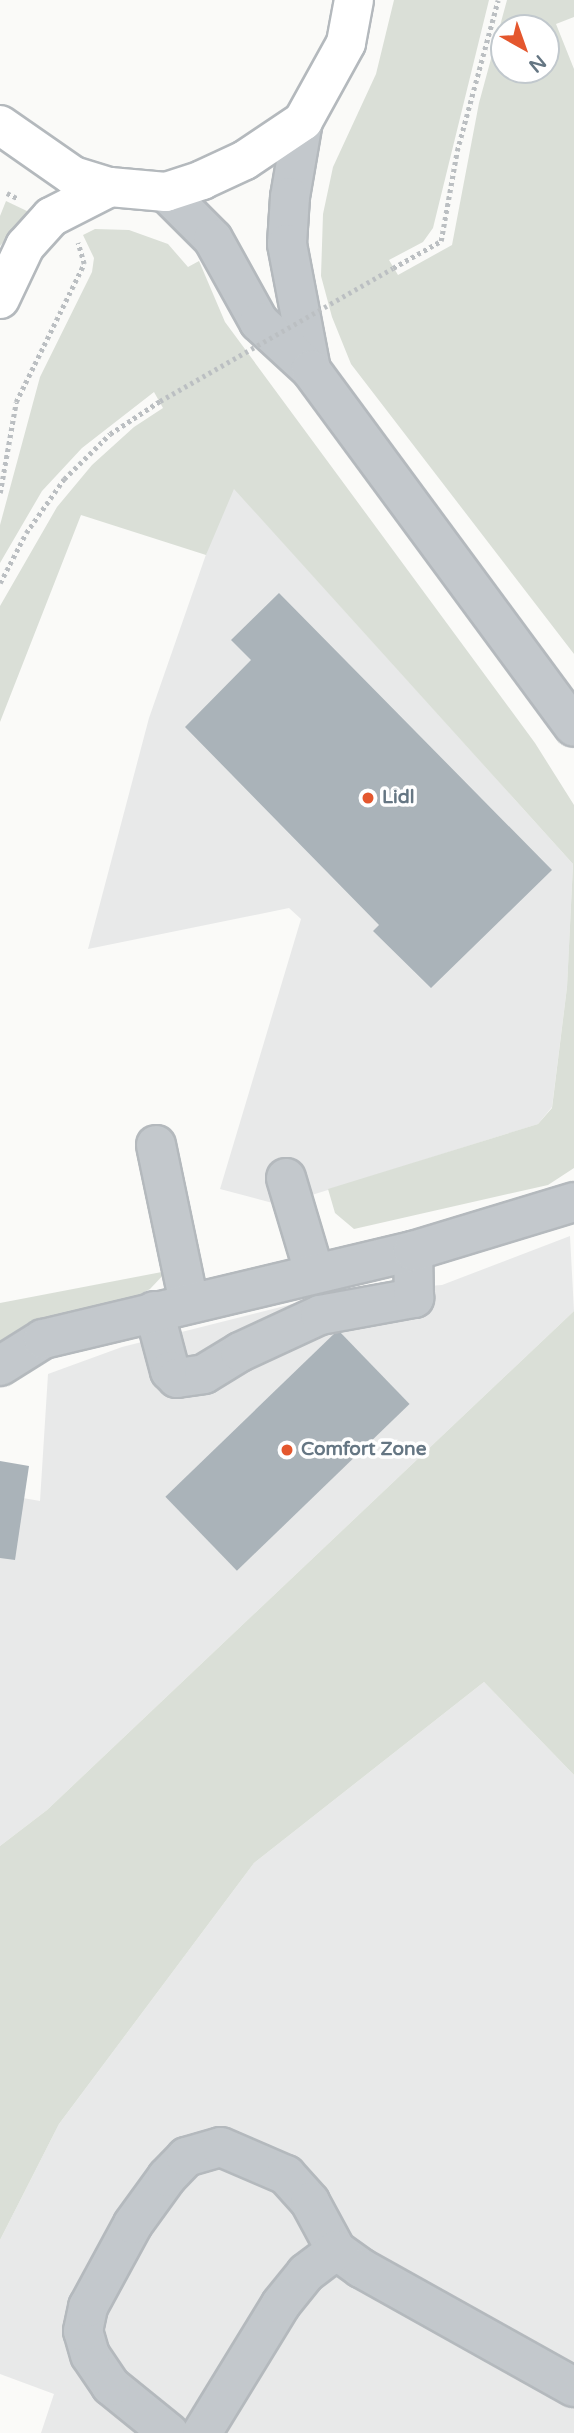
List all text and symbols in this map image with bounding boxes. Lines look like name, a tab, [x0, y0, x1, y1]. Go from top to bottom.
north arrow	[490, 14, 560, 84]
text: N	[524, 50, 550, 77]
place label: Lidl	[382, 787, 414, 809]
marker: Lidl	[360, 790, 376, 806]
place label: Comfort Zone	[301, 1439, 426, 1461]
marker: Comfort Zone	[279, 1442, 295, 1458]

